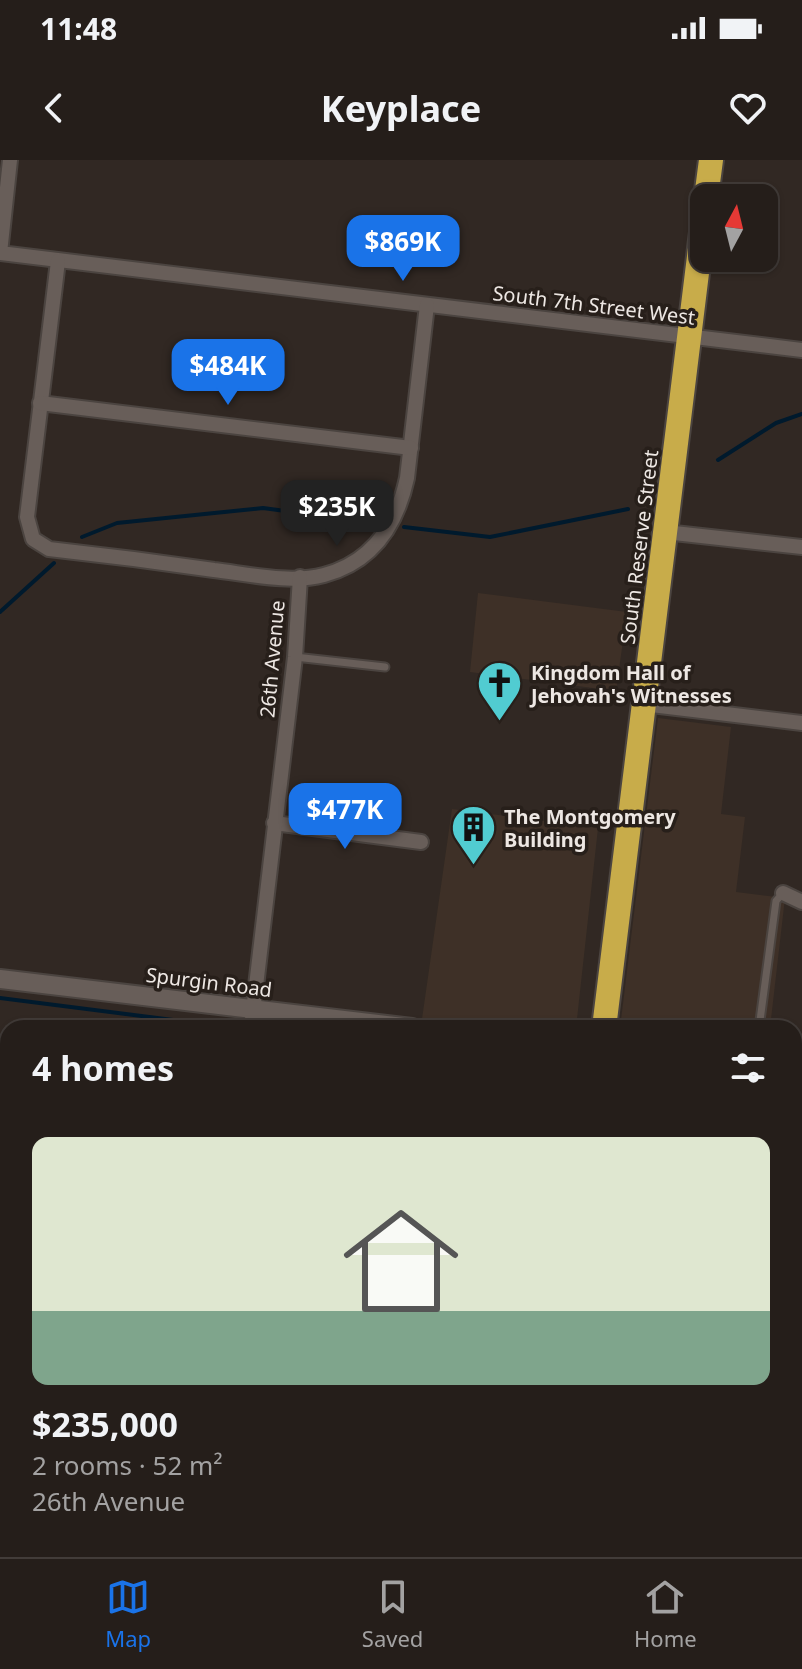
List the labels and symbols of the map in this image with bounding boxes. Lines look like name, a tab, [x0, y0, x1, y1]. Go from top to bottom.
north arrow	[690, 184, 778, 272]
pin: $869K	[347, 215, 459, 283]
street label: South 7th Street West	[491, 279, 697, 331]
pin: $484K	[172, 339, 284, 407]
street label: South Reserve Street	[614, 448, 664, 646]
pin: $235K	[281, 480, 393, 548]
street label: 26th Avenue	[253, 599, 291, 719]
church icon: Kingdom Hall of Jehovah's Witnesses	[476, 659, 524, 722]
place label: Kingdom Hall of Jehovah's Witnesses	[529, 659, 732, 709]
pin: $477K	[289, 783, 401, 851]
place label: The Montgomery Building	[504, 803, 676, 853]
building icon: The Montgomery Building	[449, 804, 497, 867]
street label: Spurgin Road	[144, 961, 274, 1003]

